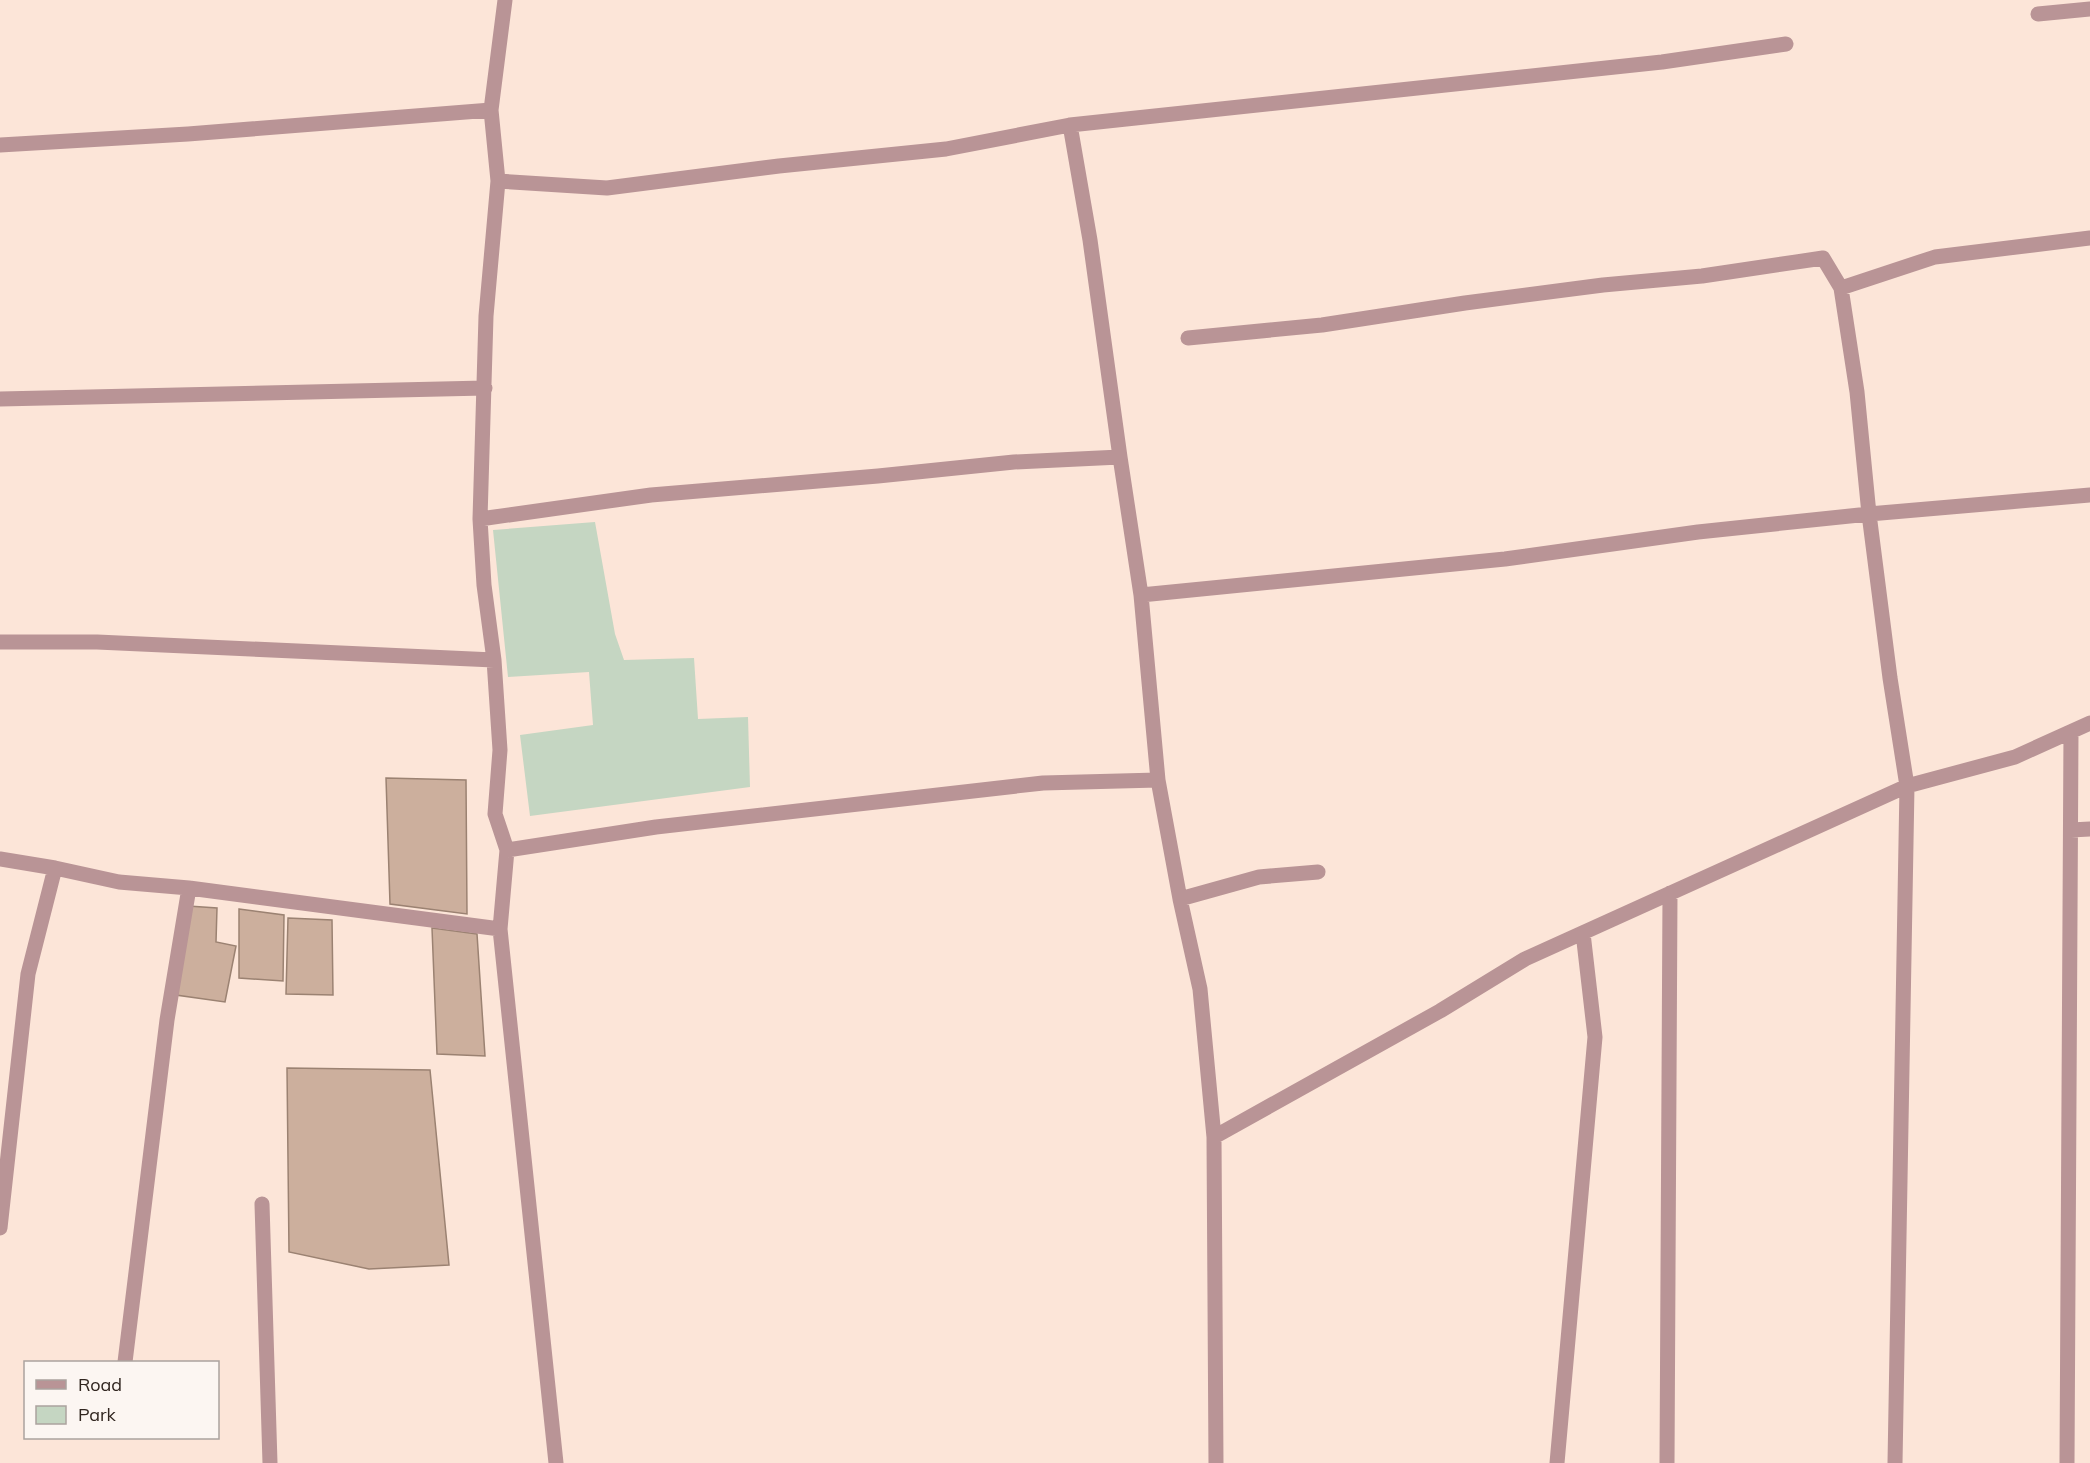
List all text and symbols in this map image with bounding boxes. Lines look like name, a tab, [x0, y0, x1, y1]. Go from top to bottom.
legend	[24, 1361, 219, 1439]
text: Road	[78, 1373, 122, 1396]
text: Park	[78, 1403, 117, 1426]

